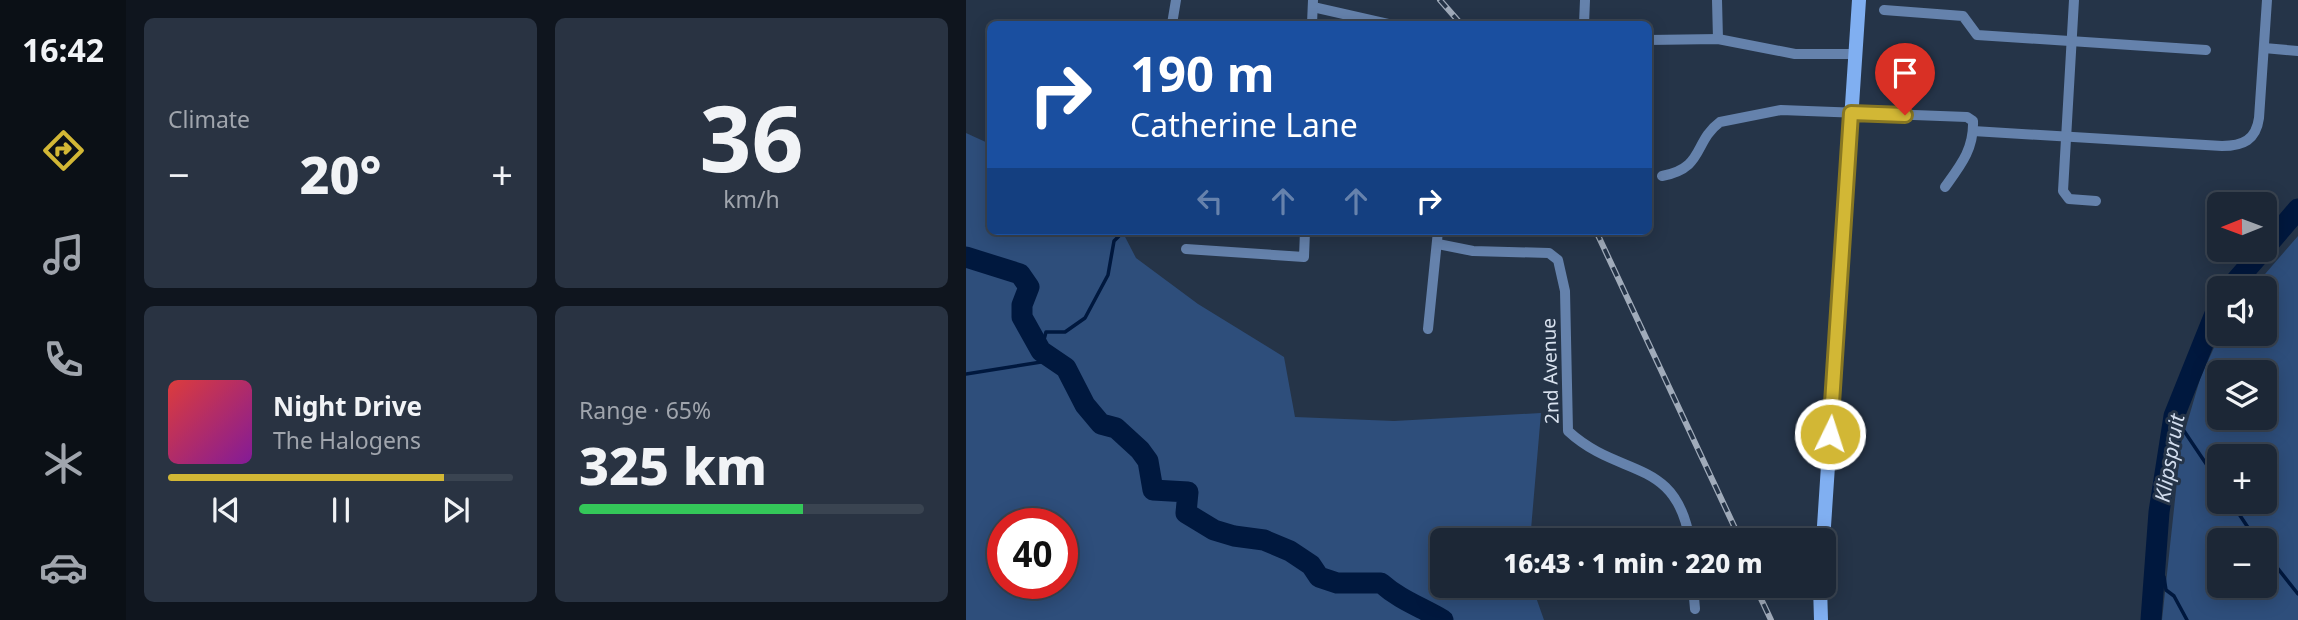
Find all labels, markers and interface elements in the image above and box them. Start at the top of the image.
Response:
text: 16:42 [22,28,104,71]
text: 190 m [1130,40,1275,106]
pin [1875,43,1935,115]
icon: right [1015,49,1106,140]
icon: arrive [1886,54,1924,92]
text: 36 [699,75,804,199]
text: Climate [168,103,250,135]
text: Catherine Lane [1130,103,1358,146]
icon: directions [39,126,88,175]
text: 20° [299,138,382,209]
text: − [168,148,190,200]
text: + [491,148,513,200]
icon: left [1191,182,1229,220]
icon: ahead [1264,182,1302,220]
icon: ahead [1337,182,1375,220]
icon: right [1410,182,1448,220]
text: km/h [723,183,780,215]
north arrow [2207,192,2277,262]
map controls [2207,192,2277,598]
icon: music [39,230,88,279]
button: sound [2207,276,2277,346]
street label: 2nd Avenue [1535,318,1565,424]
icon: phone [39,335,88,384]
button: layers [2207,360,2277,430]
text: Night Drive [273,388,422,424]
text: Range · 65% [579,394,711,426]
position arrow [1793,397,1867,471]
water label: Klipspruit [2147,411,2191,504]
text: The Halogens [273,424,421,456]
text: 325 km [579,429,767,500]
icon: climate [39,439,88,488]
button: + [2207,444,2277,514]
icon: previous [207,491,245,529]
icon: pause [322,491,360,529]
icon: next [437,491,475,529]
speed limit sign: 40 [987,508,1078,599]
button: − [2207,528,2277,598]
icon: car [39,543,88,592]
text: 16:43 · 1 min · 220 m [1503,545,1763,581]

